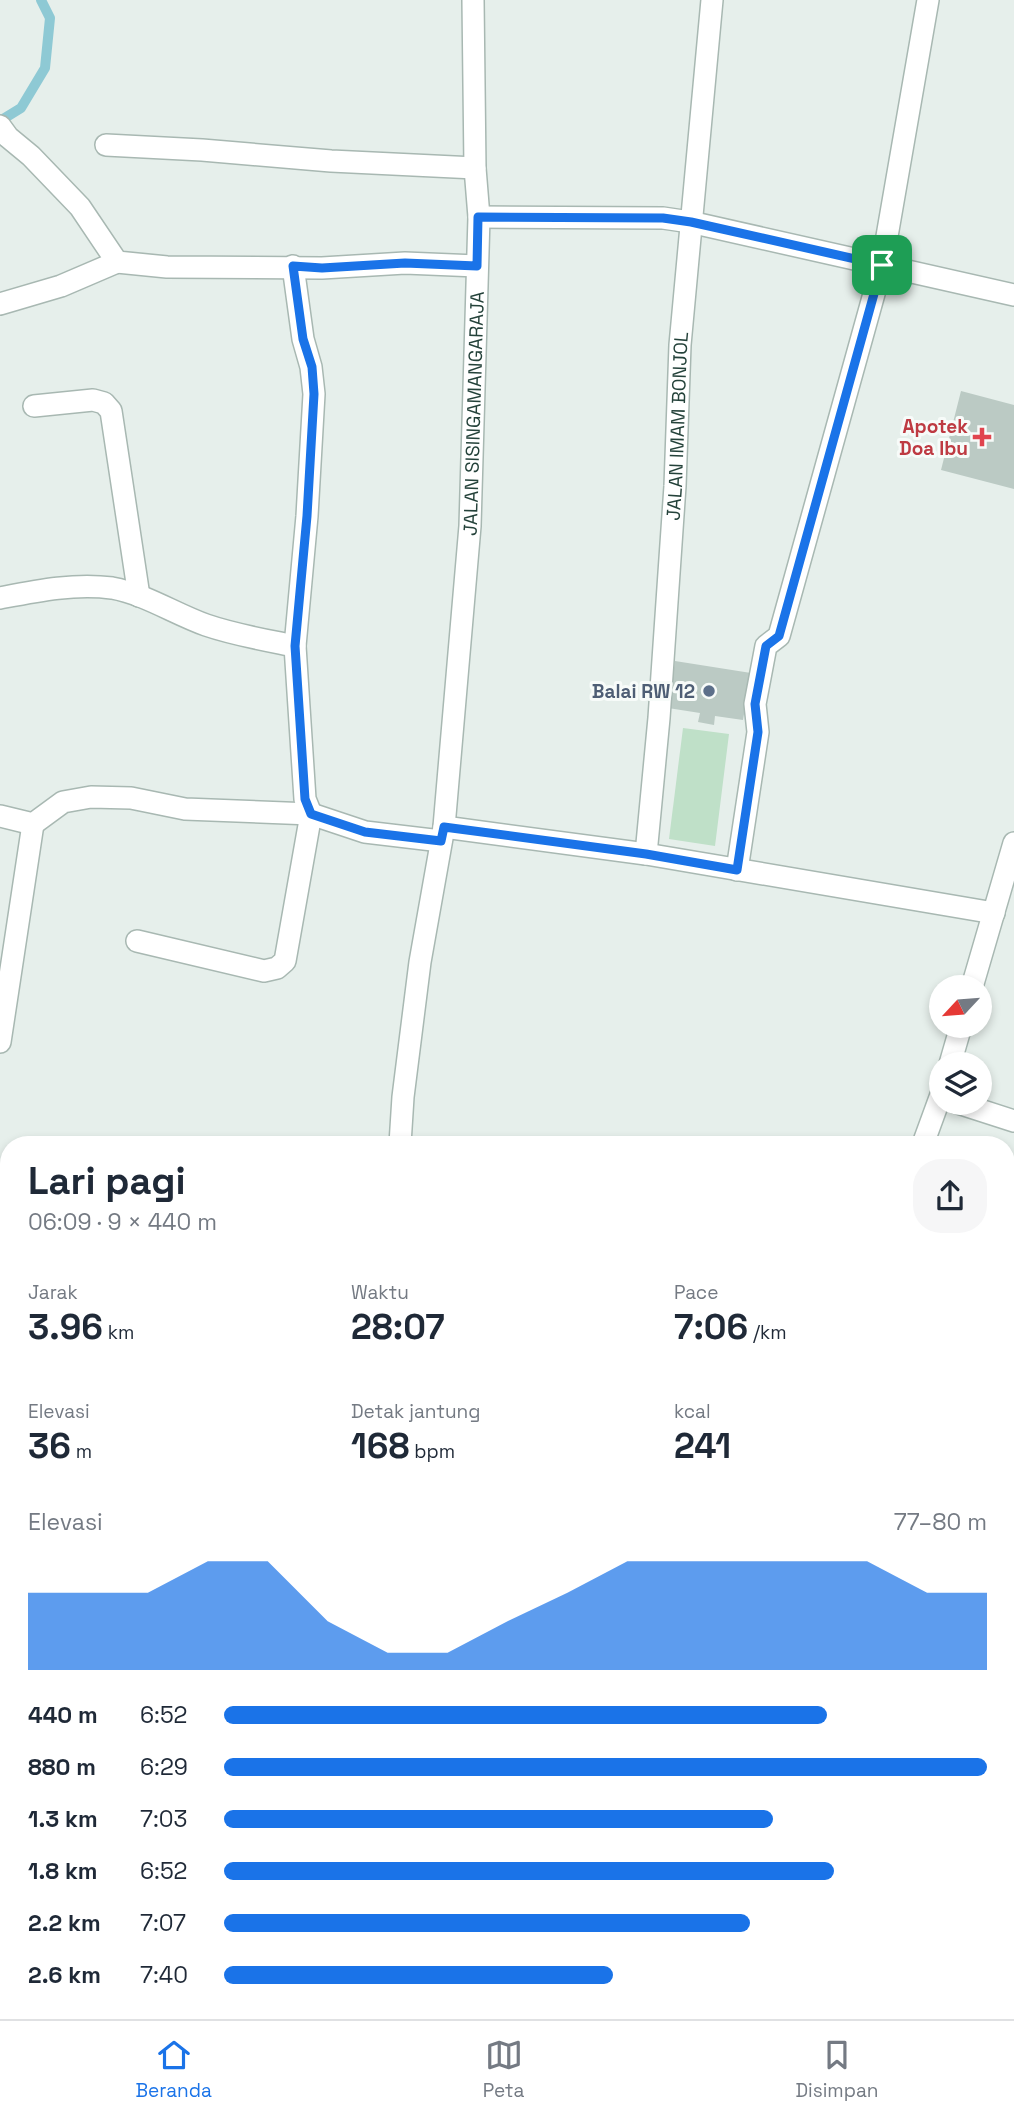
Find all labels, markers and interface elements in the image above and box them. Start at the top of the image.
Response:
pin [852,235,912,295]
icon: arrive [863,246,901,284]
street label: JALAN SISINGAMANGARAJA [457,291,489,537]
street label: JALAN IMAM BONJOL [660,331,694,521]
place label: Apotek Doa Ibu [899,414,968,461]
marker: Apotek Doa Ibu [974,429,990,445]
place label: Balai RW 12 [592,679,695,704]
marker: Balai RW 12 [701,683,717,699]
north arrow [929,975,992,1038]
map controls [929,975,992,1115]
button: layers [929,1052,992,1115]
text: Lari pagi [28,1157,186,1205]
button: share [913,1159,987,1233]
text: 06:09 · 9 × 440 m [28,1207,217,1237]
text: Jarak [28,1280,78,1305]
text: Waktu [351,1280,409,1305]
text: Pace [674,1280,718,1305]
text: 3.96 [28,1305,103,1349]
text: 28:07 [351,1305,445,1349]
text: 7:06 [674,1305,748,1349]
text: km [103,1320,134,1345]
text: /km [748,1320,787,1345]
text: Elevasi [28,1399,90,1424]
text: Detak jantung [351,1399,480,1424]
text: kcal [674,1399,711,1424]
text: 36 [28,1424,71,1468]
text: 168 [351,1424,409,1468]
text: 241 [674,1424,731,1468]
text: m [71,1439,92,1464]
text: bpm [409,1439,455,1464]
text: Elevasi [28,1507,103,1537]
text: 77–80 m [894,1507,987,1537]
text: 440 m [28,1700,98,1730]
text: 6:52 [140,1700,187,1730]
text: 880 m [28,1752,96,1782]
text: 6:29 [140,1752,188,1782]
text: 1.3 km [28,1804,98,1834]
text: 7:03 [140,1804,187,1834]
text: 1.8 km [28,1856,98,1886]
text: 6:52 [140,1856,187,1886]
text: 2.2 km [28,1908,101,1938]
text: 7:07 [140,1908,186,1938]
text: 2.6 km [28,1960,101,1990]
text: 7:40 [140,1960,188,1990]
tab: Beranda [135,2036,212,2103]
tab: Peta [483,2036,524,2103]
tab: Disimpan [795,2036,879,2103]

